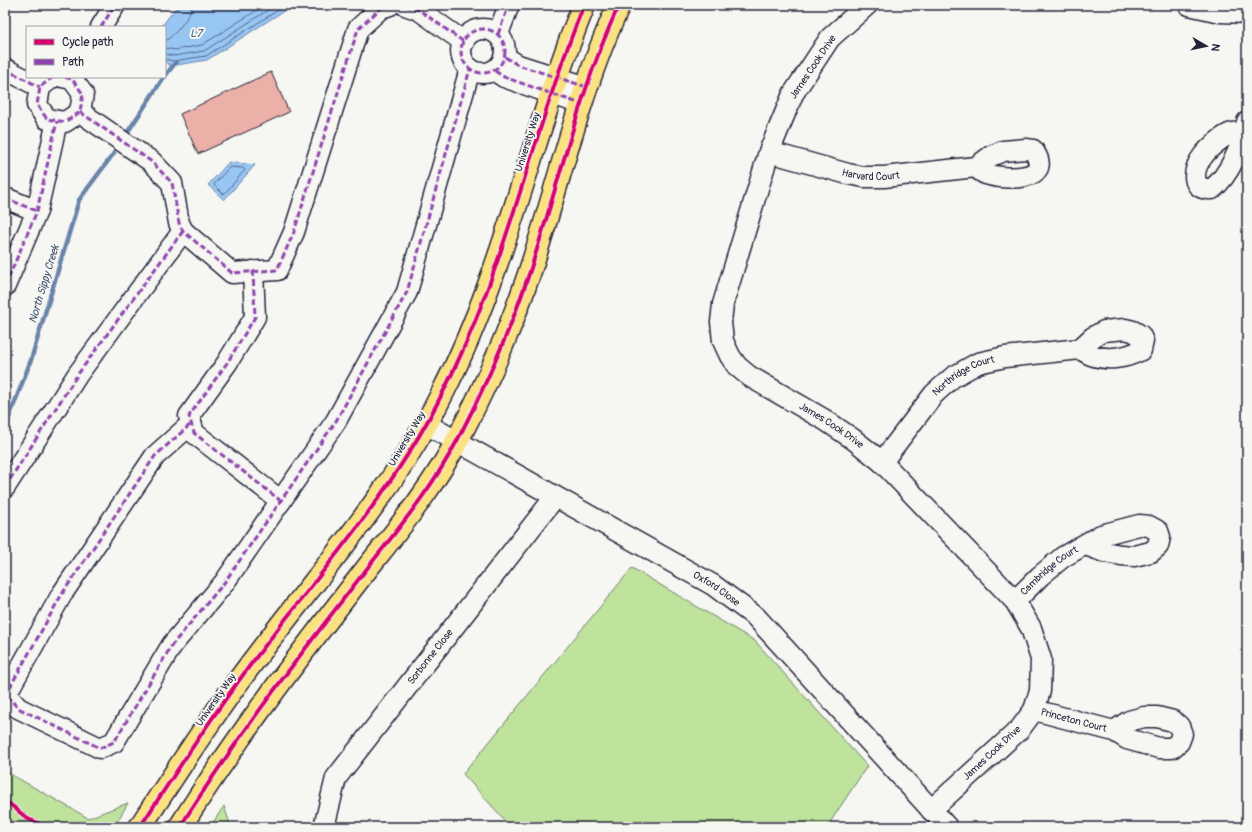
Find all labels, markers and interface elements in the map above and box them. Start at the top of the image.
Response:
legend [26,26,166,78]
north arrow [1186,26,1226,66]
water label: L7 [190,27,204,40]
street label: James Cook Drive [787,33,839,101]
text: Cycle path [62,35,114,50]
text: N [1208,43,1222,53]
text: Path [62,55,84,70]
street label: University Way [513,110,543,173]
street label: Harvard Court [840,167,901,183]
water label: North Sippy Creek [26,242,62,325]
street label: Northridge Court [930,353,997,399]
street label: James Cook Drive [797,400,866,451]
street label: University Way [386,409,428,468]
street label: Cambridge Court [1018,543,1081,598]
street label: Oxford Close [691,569,742,609]
street label: Sorbonne Close [405,627,456,687]
street label: University Way [193,671,239,729]
street label: Princeton Court [1039,706,1109,735]
street label: James Cook Drive [961,723,1023,783]

